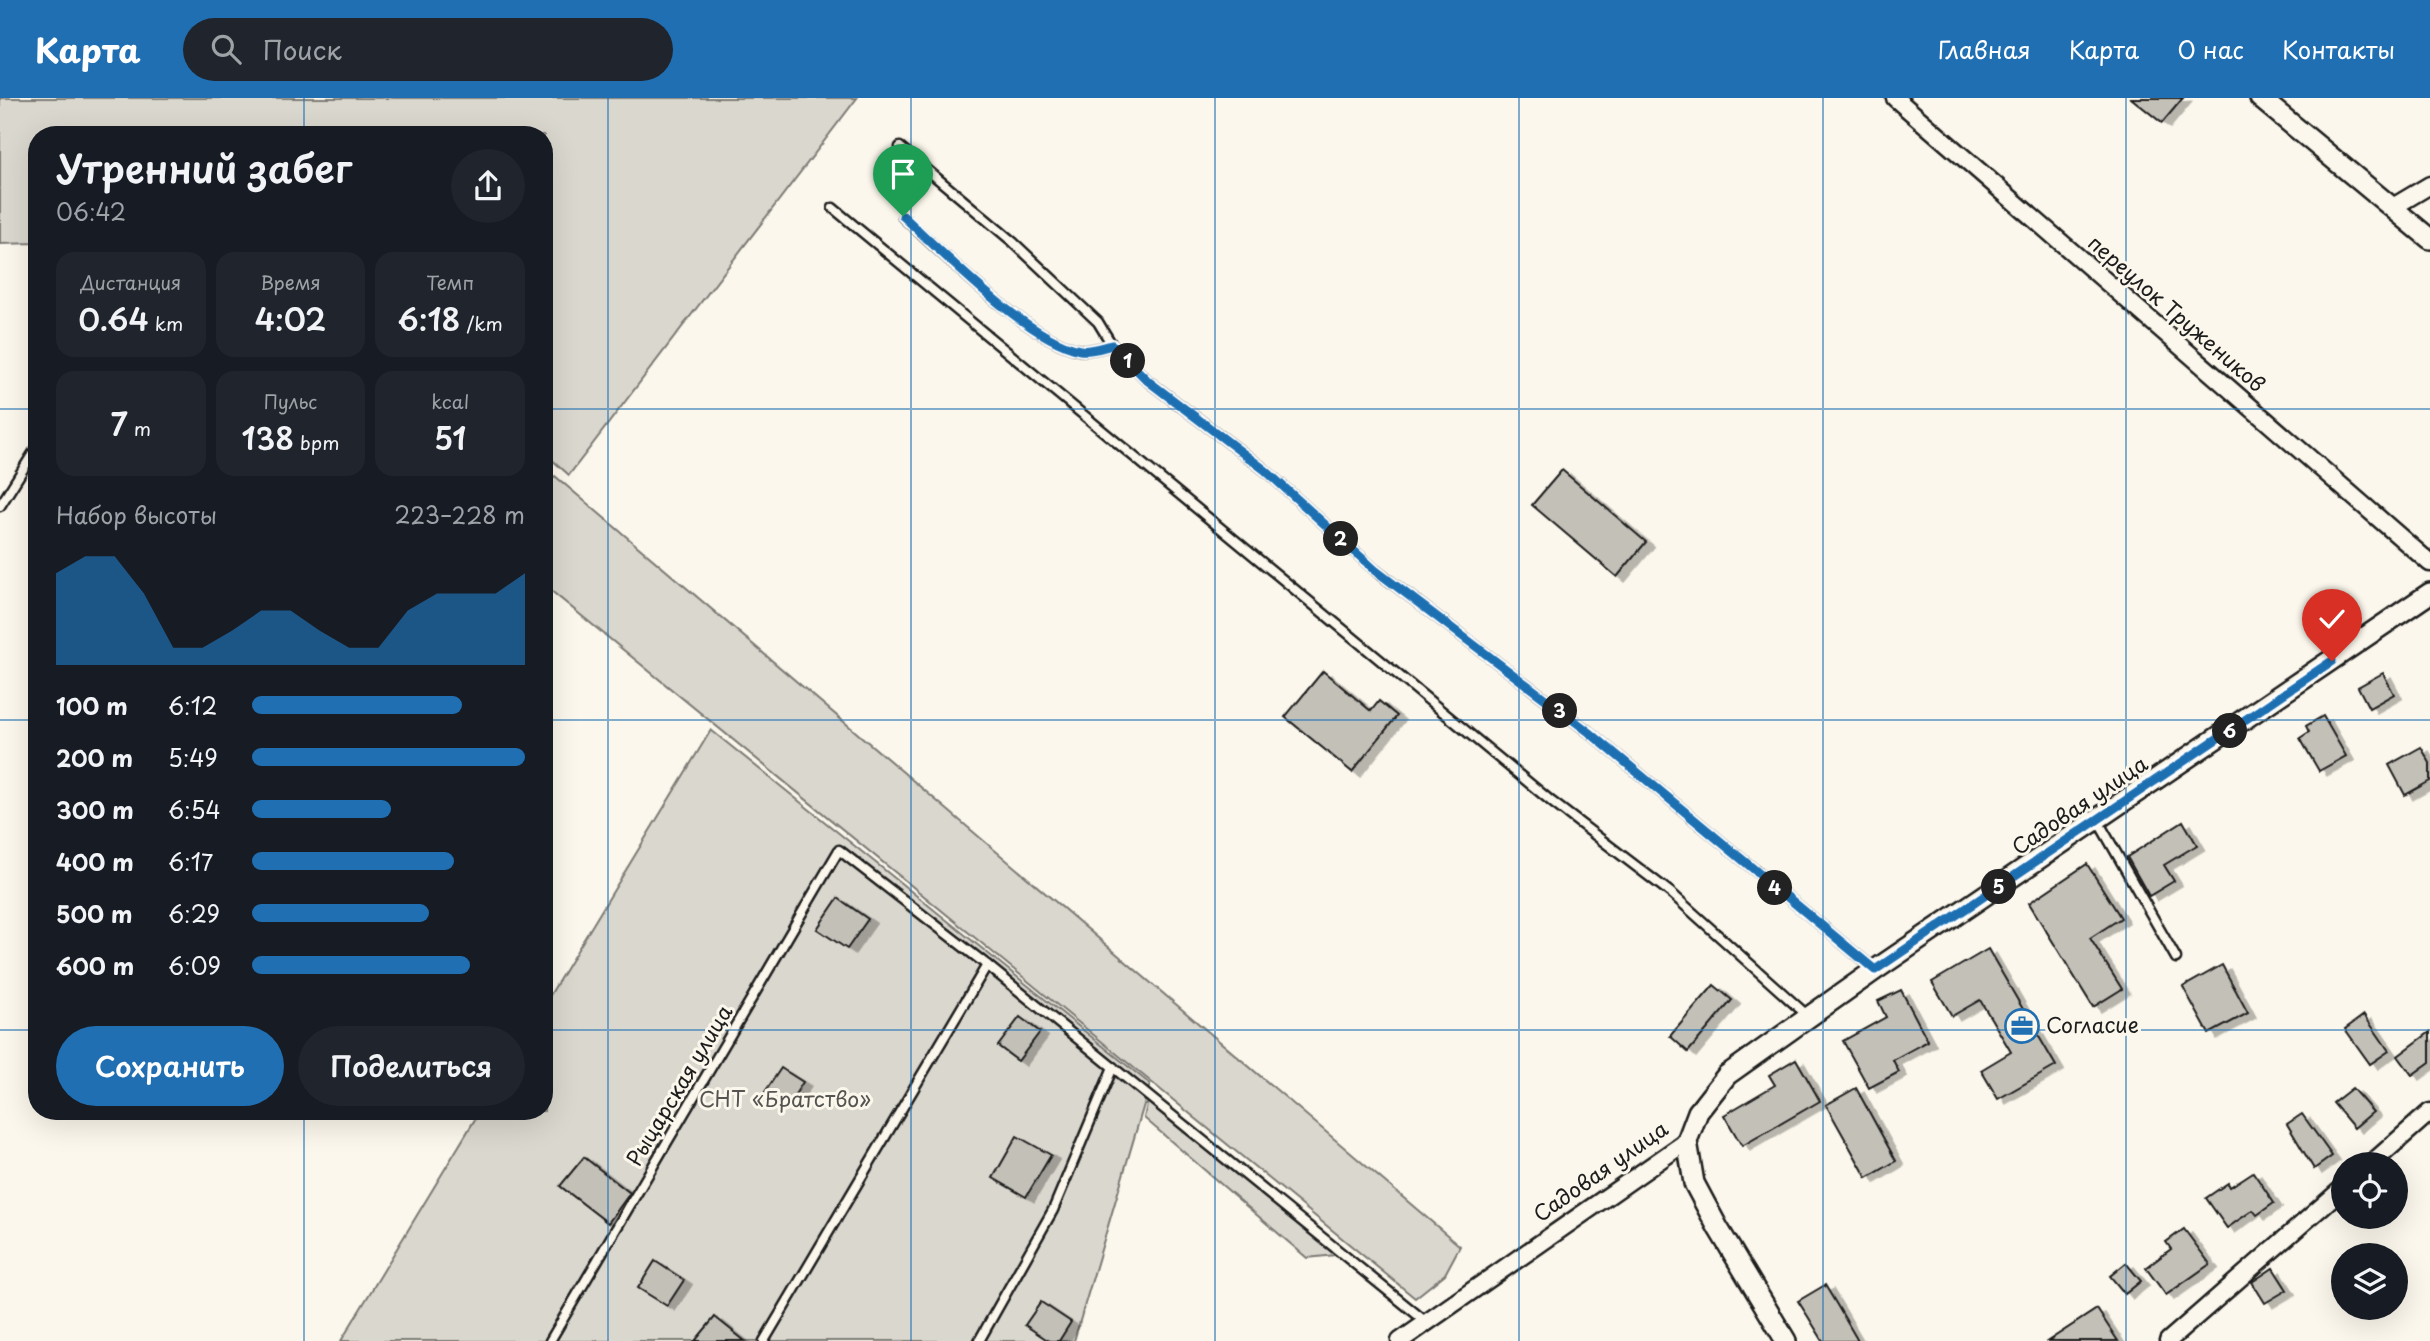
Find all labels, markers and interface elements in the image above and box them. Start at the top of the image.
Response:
search box [183,18,673,81]
text: Карта [35,24,141,74]
icon: search [207,30,245,68]
text: Поиск [263,30,342,69]
text: Главная [1938,31,2031,67]
text: Карта [2069,31,2139,67]
text: О нас [2177,31,2244,67]
text: Контакты [2282,31,2395,67]
text: Утренний забег [56,139,352,196]
pin [873,144,933,216]
button: share [451,149,525,223]
icon: arrive [884,155,922,193]
text: 06:42 [56,194,126,229]
street label: переулок Тружеников [2082,226,2273,399]
text: Дистанция [80,268,181,296]
text: Время [260,268,321,296]
text: Темп [426,268,474,296]
text: 0.64 [78,296,149,341]
text: 4:02 [255,296,326,341]
text: 6:18 [398,296,460,341]
text: km [149,309,183,337]
text: /km [460,309,503,337]
pin: 1 [1110,344,1146,378]
text: 1 [1123,346,1132,374]
text: Пульс [264,387,317,415]
text: kcal [431,387,469,415]
text: 7 [110,401,128,446]
text: m [128,414,151,442]
text: 138 [241,415,294,460]
text: 51 [434,415,466,460]
text: bpm [294,428,340,456]
text: Набор высоты [56,497,217,532]
text: 223–228 m [394,497,525,532]
pin: 2 [1324,522,1358,556]
text: 2 [1334,524,1347,552]
pin [2302,589,2362,661]
icon: check [2313,600,2351,638]
text: 100 m [56,688,128,723]
text: 6:12 [168,688,217,723]
pin: 3 [1542,694,1578,728]
text: 3 [1553,696,1566,724]
pin: 6 [2212,714,2248,748]
text: 6 [2223,716,2236,744]
text: 200 m [56,740,133,775]
text: 5:49 [168,740,218,775]
street label: Садовая улица [2004,746,2154,862]
text: 300 m [56,792,134,827]
text: 6:54 [168,792,221,827]
text: 400 m [56,844,134,879]
text: 6:17 [168,844,213,879]
pin: 4 [1758,870,1792,906]
pin: 5 [1982,870,2016,904]
text: 5 [1992,872,2005,900]
text: 4 [1768,873,1781,901]
text: 500 m [56,896,133,931]
text: 6:29 [168,896,220,931]
text: 600 m [56,948,134,983]
text: 6:09 [168,948,221,983]
street label: Рыцарская улица [617,997,740,1172]
office icon: Согласие [2003,1007,2041,1045]
place label: Согласие [2046,1008,2139,1040]
button: Сохранить [56,1026,284,1106]
button: Поделиться [298,1026,525,1106]
park label: СНТ «Братство» [699,1082,871,1114]
street label: Садовая улица [1526,1111,1674,1229]
map controls [2331,1152,2408,1320]
button: locate [2331,1152,2408,1229]
button: layers [2331,1243,2408,1320]

